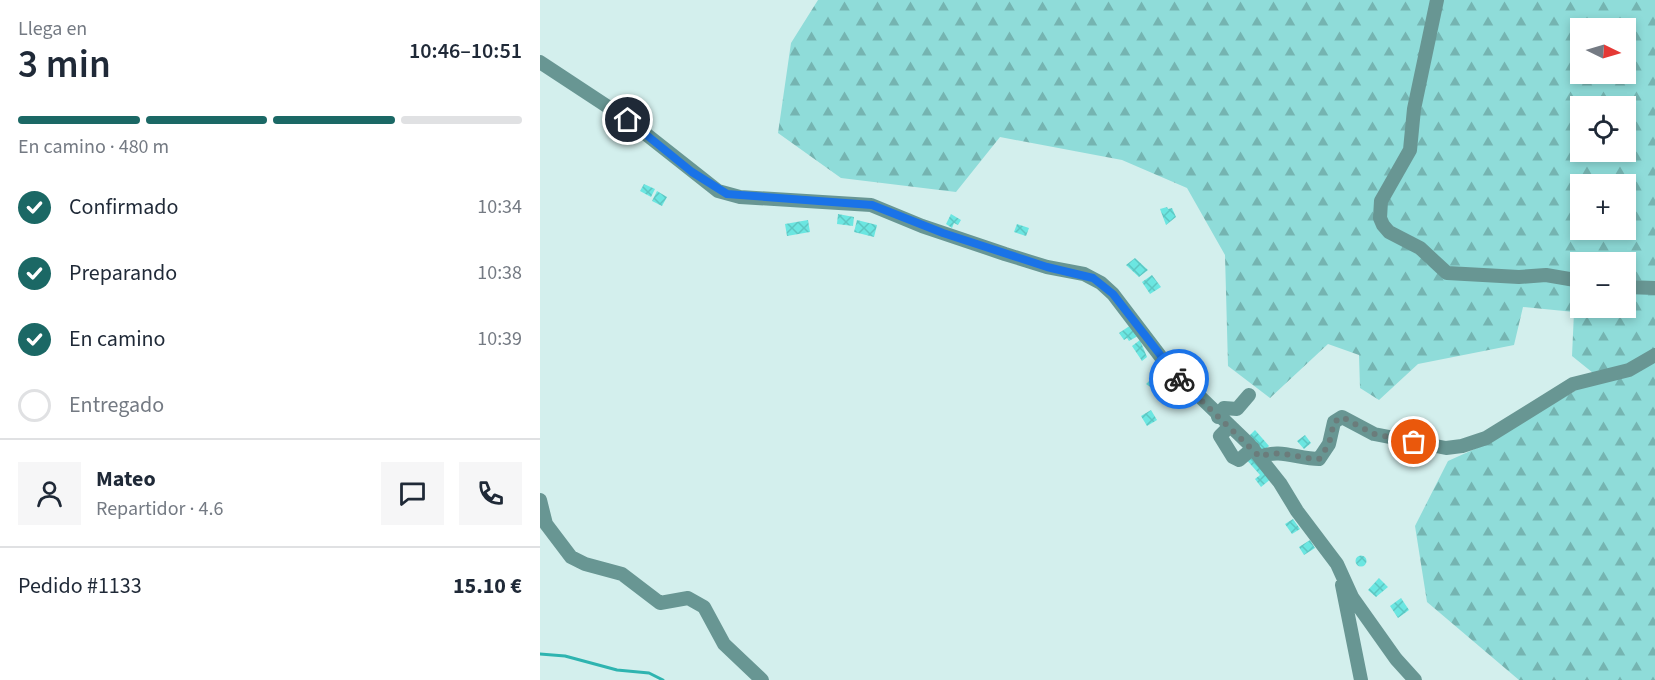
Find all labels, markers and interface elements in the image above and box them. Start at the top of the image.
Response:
text: Llega en [18,15,87,43]
north arrow [1570,18,1636,84]
map controls [1570,18,1636,318]
text: 10:46–10:51 [409,35,522,67]
text: 3 min [18,37,111,93]
pin [602,94,653,145]
button: locate [1570,96,1636,162]
icon: home [611,103,644,136]
text: En camino · 480 m [18,133,169,161]
button: + [1570,174,1636,240]
icon: check [18,191,51,224]
text: Confirmado [69,191,178,223]
text: 10:34 [477,193,522,221]
button: − [1570,252,1636,318]
icon: check [18,257,51,290]
text: Preparando [69,257,177,289]
text: 10:38 [477,259,522,287]
icon: check [18,323,51,356]
text: En camino [69,323,166,355]
text: 10:39 [477,325,522,353]
courier [1149,349,1209,409]
icon: bike [1163,363,1196,396]
text: Entregado [69,389,164,421]
pin [1388,416,1439,467]
icon: bag [1397,425,1430,458]
button: person [18,462,81,525]
button: chat [381,462,444,525]
button: phone [459,462,522,525]
text: Mateo [96,463,156,495]
text: Repartidor · 4.6 [96,495,223,523]
text: Pedido #1133 [18,570,142,602]
text: 15.10 € [453,570,522,602]

